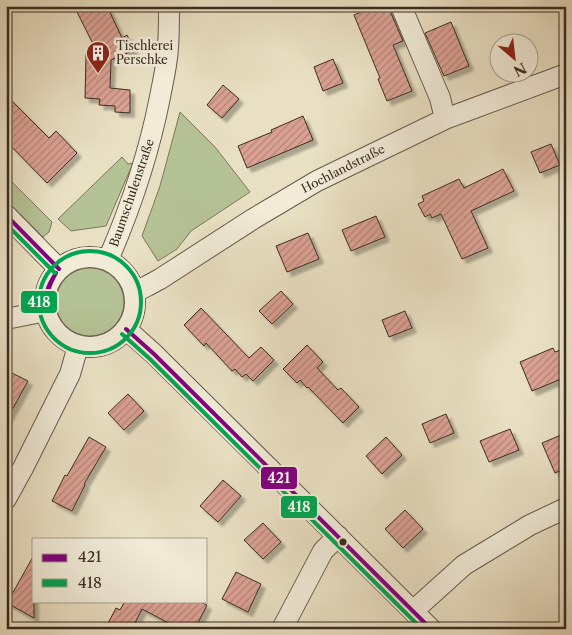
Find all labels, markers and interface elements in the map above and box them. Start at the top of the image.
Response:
north arrow [490,32,540,82]
place label: Tischlerei Perschke [116,38,173,67]
building icon: Tischlerei Perschke [85,40,111,74]
text: N [511,59,530,80]
street label: Baumschulenstraße [106,137,157,249]
street label: Hochlandstraße [299,141,387,196]
line badge: 418 [20,290,58,314]
text: 418 [27,293,51,311]
line badge: 421 [260,466,298,490]
text: 421 [268,469,291,487]
line badge: 418 [280,495,318,519]
text: 418 [287,498,311,516]
unlabelled marker [338,537,348,547]
legend [32,538,208,602]
text: 421 [78,547,102,566]
text: 418 [78,573,102,592]

